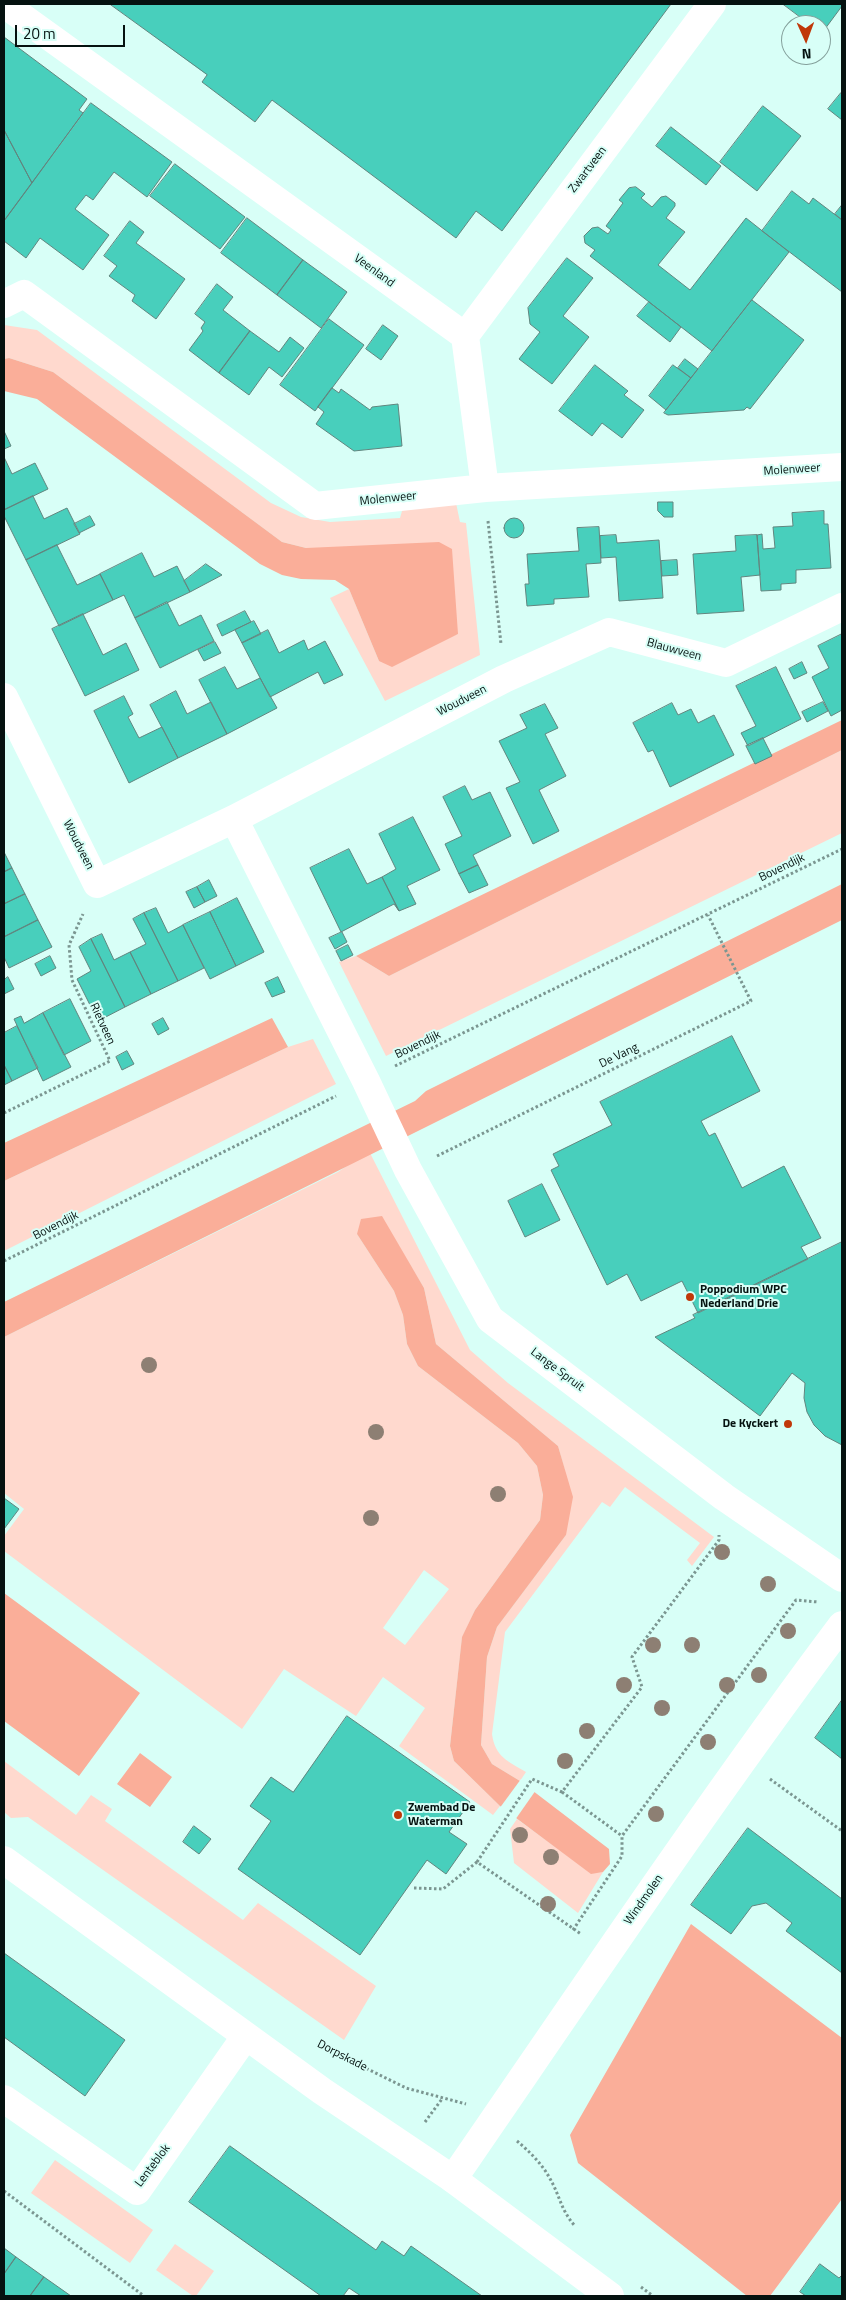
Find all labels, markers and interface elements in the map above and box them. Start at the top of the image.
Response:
scale bar [18,15,128,47]
north arrow [781,15,831,65]
text: 20 m [23,22,56,45]
text: N [801,44,812,65]
street label: Zwartveen [566,144,610,196]
street label: Veenland [351,251,397,291]
street label: Molenweer [763,461,821,479]
street label: Molenweer [359,489,417,509]
street label: Blauwveen [645,636,703,664]
street label: Woudveen [435,682,489,720]
street label: Woudveen [59,818,97,872]
street label: Bovendijk [757,851,807,885]
street label: Rietveen [86,1001,118,1047]
street label: Bovendijk [393,1028,443,1062]
street label: De Vang [597,1040,641,1072]
street label: Bovendijk [31,1208,81,1244]
place label: Poppodium WPC Nederland Drie [700,1283,787,1311]
marker: Poppodium WPC Nederland Drie [684,1291,696,1303]
street label: Lange Spruit [527,1345,587,1395]
place label: De Kyckert [722,1417,778,1431]
marker: De Kyckert [782,1418,794,1430]
place label: Zwembad De Waterman [408,1801,475,1829]
marker: Zwembad De Waterman [392,1809,404,1821]
street label: Windmolen [622,1872,666,1928]
street label: Dorpskade [315,2037,369,2075]
street label: Lenteblok [132,2142,174,2190]

